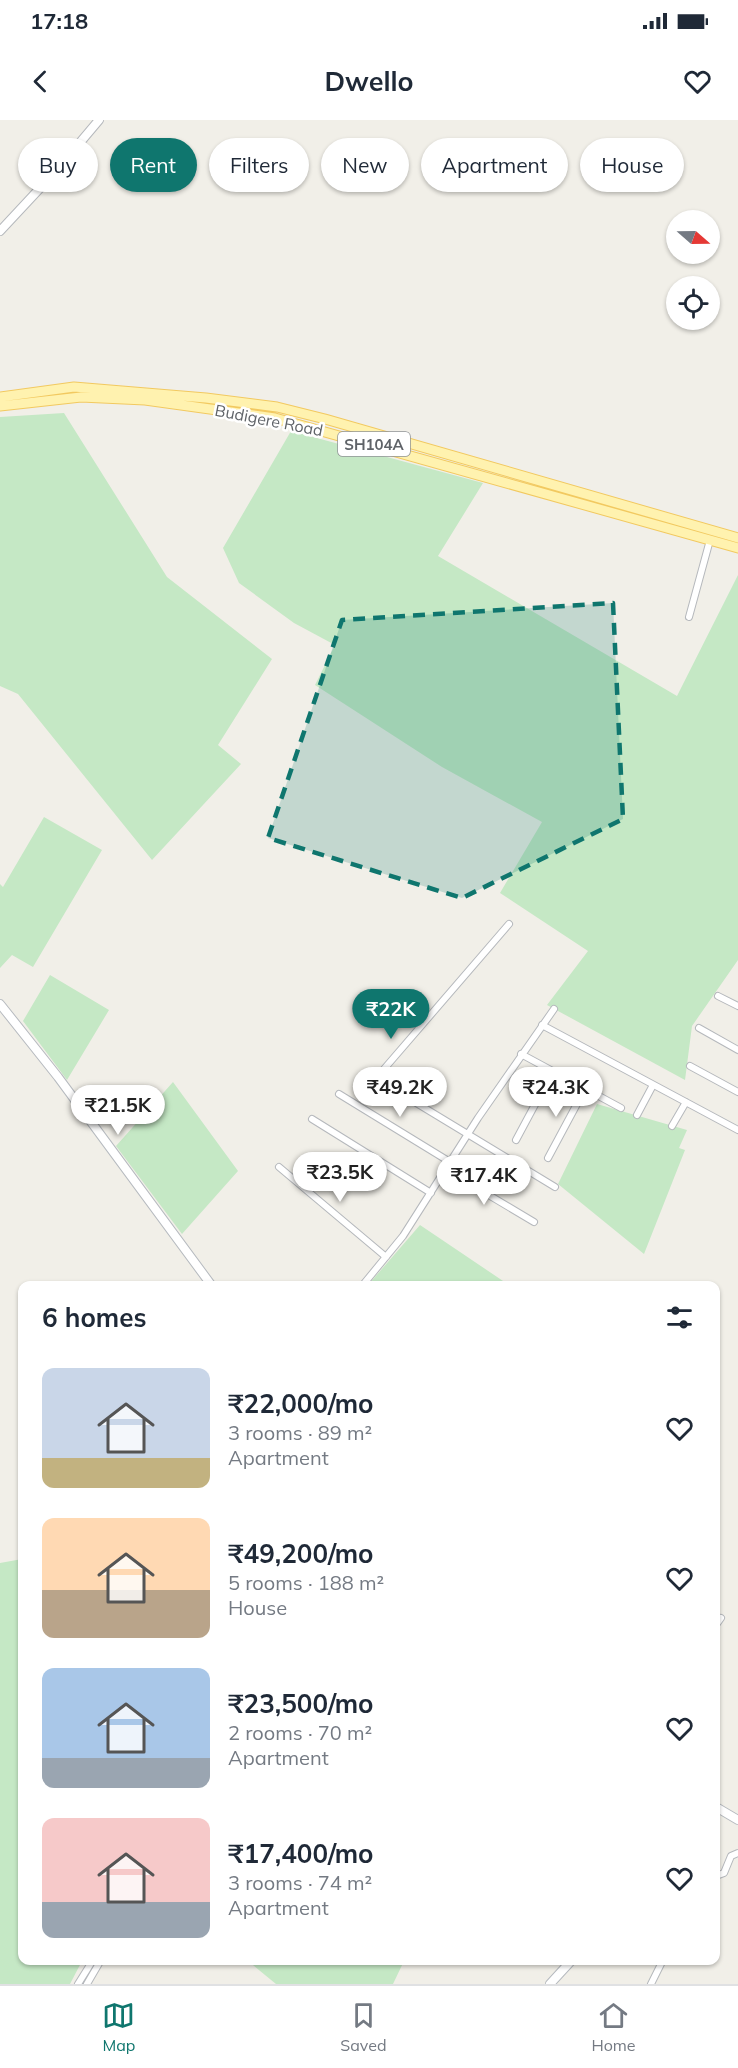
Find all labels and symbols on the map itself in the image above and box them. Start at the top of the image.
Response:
north arrow [666,210,720,264]
street label: Budigere Road [213,400,325,440]
road number: SH104A [338,432,410,456]
pin: ₹22K [355,989,427,1040]
pin: ₹49.2K [351,1067,449,1118]
pin: ₹24.3K [507,1067,605,1118]
pin: ₹21.5K [69,1085,167,1136]
pin: ₹23.5K [291,1152,389,1203]
pin: ₹17.4K [435,1155,533,1206]

